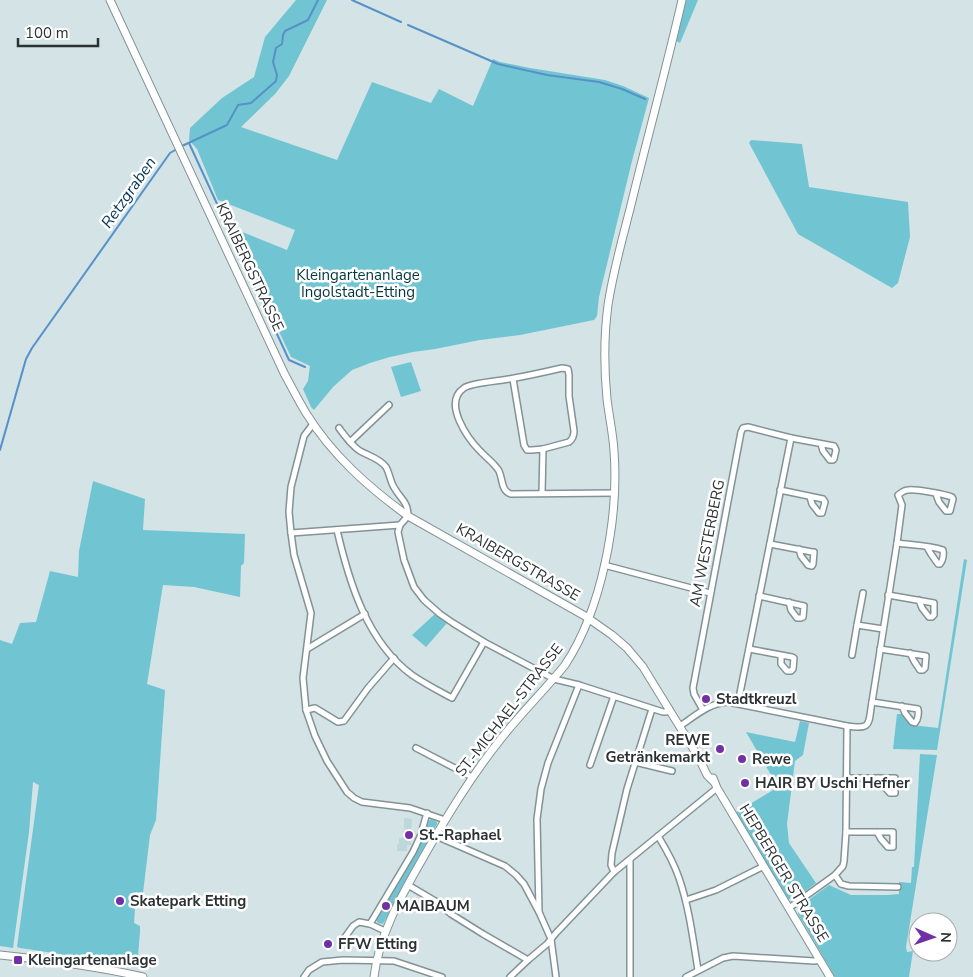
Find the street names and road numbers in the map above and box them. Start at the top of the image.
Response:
street label: KRAIBERGSTRASSE [211,199,289,335]
street label: AM WESTERBERG [685,478,729,608]
street label: KRAIBERGSTRASSE [453,518,583,606]
street label: ST.-MICHAEL-STRASSE [451,639,567,781]
street label: HEPBERGER STRASSE [735,800,833,946]

